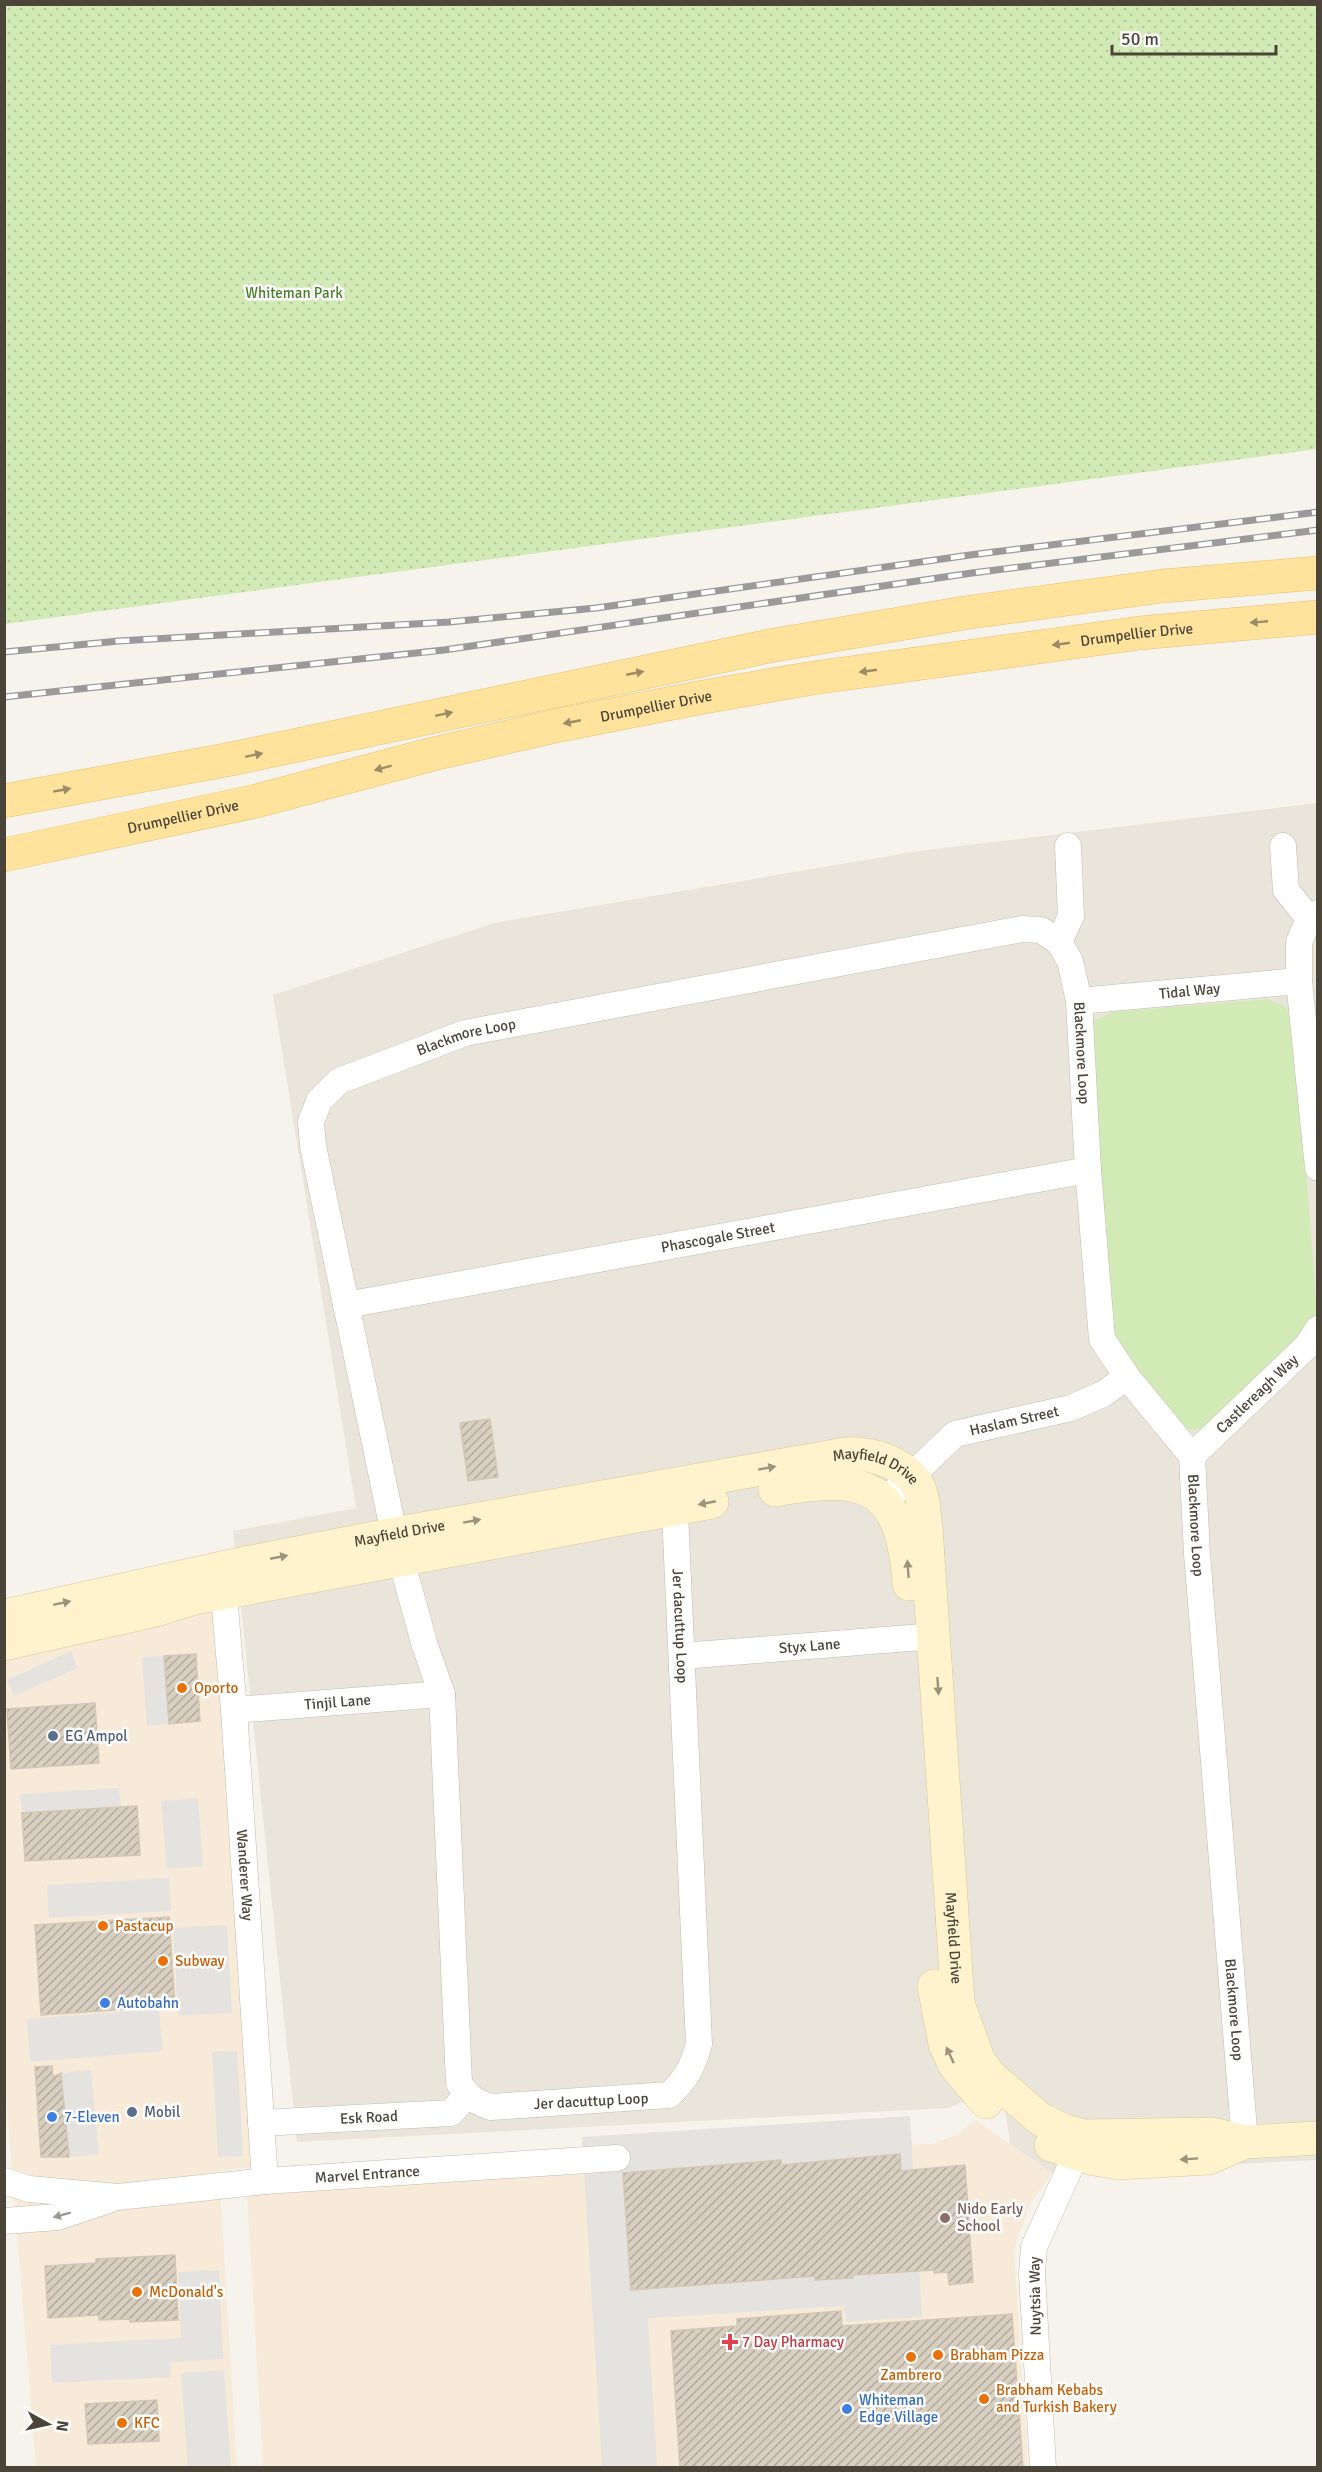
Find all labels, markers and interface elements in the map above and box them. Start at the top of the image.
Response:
scale bar [1112,18,1276,56]
text: 50 m [1121,28,1159,50]
park label: Whiteman Park [245,284,343,302]
one-way arrow [1250,617,1269,627]
street label: Drumpellier Drive [1079,619,1194,650]
one-way arrow [1051,639,1070,648]
one-way arrow [858,666,877,675]
one-way arrow [626,668,645,677]
street label: Drumpellier Drive [599,687,713,726]
one-way arrow [435,709,454,718]
one-way arrow [563,718,582,727]
one-way arrow [245,750,264,759]
one-way arrow [374,764,392,774]
one-way arrow [53,785,72,794]
street label: Drumpellier Drive [126,796,240,837]
street label: Tidal Way [1158,979,1221,1003]
street label: Blackmore Loop [1070,1001,1093,1105]
street label: Blackmore Loop [414,1015,517,1060]
street label: Phascogale Street [660,1218,776,1257]
street label: Castlereagh Way [1212,1350,1302,1437]
street label: Haslam Street [968,1402,1060,1439]
street label: Mayfield Drive [831,1445,923,1488]
one-way arrow [758,1463,777,1472]
street label: Blackmore Loop [1184,1474,1208,1577]
one-way arrow [697,1499,716,1508]
street label: Mayfield Drive [352,1516,446,1551]
one-way arrow [463,1516,482,1525]
one-way arrow [269,1552,288,1561]
one-way arrow [903,1560,913,1579]
street label: Jer dacuttup Loop [669,1568,692,1684]
one-way arrow [52,1598,71,1608]
street label: Styx Lane [778,1635,841,1657]
one-way arrow [934,1676,943,1695]
place label: Oporto [194,1679,239,1697]
marker: Oporto [175,1681,189,1695]
street label: Tinjil Lane [304,1690,372,1714]
place label: EG Ampol [65,1727,128,1745]
marker: EG Ampol [46,1729,60,1743]
street label: Wanderer Way [233,1829,257,1921]
street label: Mayfield Drive [942,1891,966,1985]
place label: Pastacup [115,1917,173,1935]
marker: Pastacup [96,1919,110,1933]
place label: Subway [175,1952,225,1970]
marker: Subway [156,1954,170,1968]
street label: Blackmore Loop [1221,1958,1247,2062]
place label: Autobahn [117,1994,179,2012]
marker: Autobahn [98,1996,112,2010]
one-way arrow [945,2046,955,2064]
street label: Jer dacuttup Loop [533,2089,649,2113]
place label: Mobil [144,2103,180,2121]
marker: Mobil [125,2105,139,2119]
street label: Esk Road [339,2107,398,2128]
place label: 7-Eleven [64,2108,120,2126]
marker: 7-Eleven [45,2110,59,2124]
one-way arrow [1180,2155,1199,2164]
street label: Marvel Entrance [314,2162,420,2187]
place label: Nido Early School [957,2200,1023,2235]
one-way arrow [53,2210,71,2220]
marker: Nido Early School [938,2211,952,2225]
street label: Nuytsia Way [1025,2256,1045,2336]
place label: McDonald's [149,2283,224,2301]
marker: McDonald's [130,2285,144,2299]
place label: 7 Day Pharmacy [742,2333,844,2351]
marker: 7 Day Pharmacy [723,2335,737,2349]
place label: Brabham Pizza [950,2346,1044,2364]
marker: Brabham Pizza [931,2348,945,2362]
marker: Zambrero [904,2350,918,2364]
place label: Zambrero [880,2366,942,2384]
place label: Brabham Kebabs and Turkish Bakery [996,2381,1117,2416]
place label: Whiteman Edge Village [859,2391,938,2426]
marker: Brabham Kebabs and Turkish Bakery [977,2392,991,2406]
north arrow [18,2394,78,2454]
marker: Whiteman Edge Village [840,2402,854,2416]
place label: KFC [134,2414,160,2432]
marker: KFC [115,2416,129,2430]
text: N [51,2419,73,2433]

